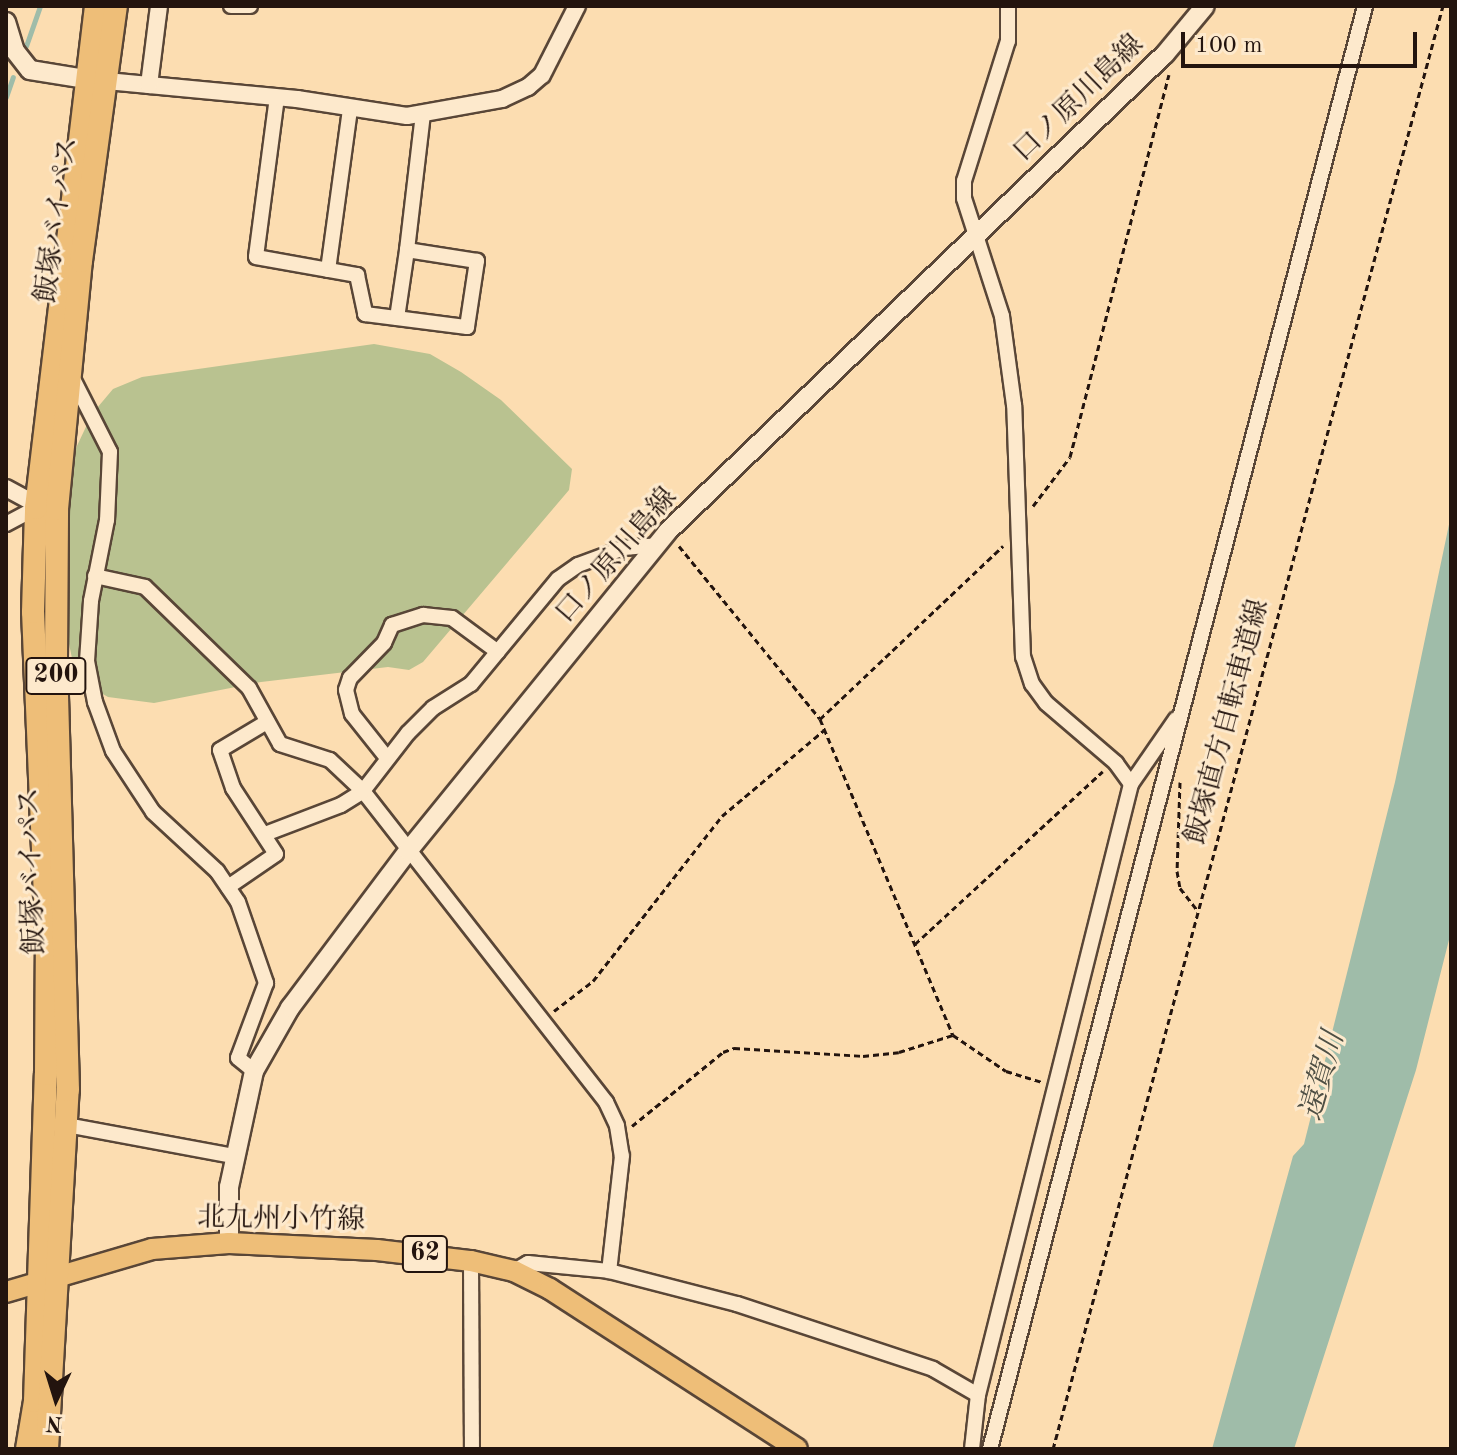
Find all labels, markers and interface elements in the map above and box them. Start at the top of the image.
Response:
scale bar [1185,16,1421,66]
street label: 口ノ原川島線 [1007,29,1151,169]
text: 100 m [1195,34,1263,58]
street label: 飯塚バイパス [30,134,86,306]
street label: 口ノ原川島線 [549,482,685,630]
street label: 飯塚直方自転車道線 [1179,596,1277,848]
road number: 200 [24,654,88,698]
street label: 飯塚バイパス [13,786,53,956]
water label: 遠賀川 [1293,1028,1353,1124]
street label: 北九州小竹線 [197,1202,365,1238]
road number: 62 [401,1232,449,1276]
north arrow [16,1359,96,1439]
text: N [45,1411,63,1435]

